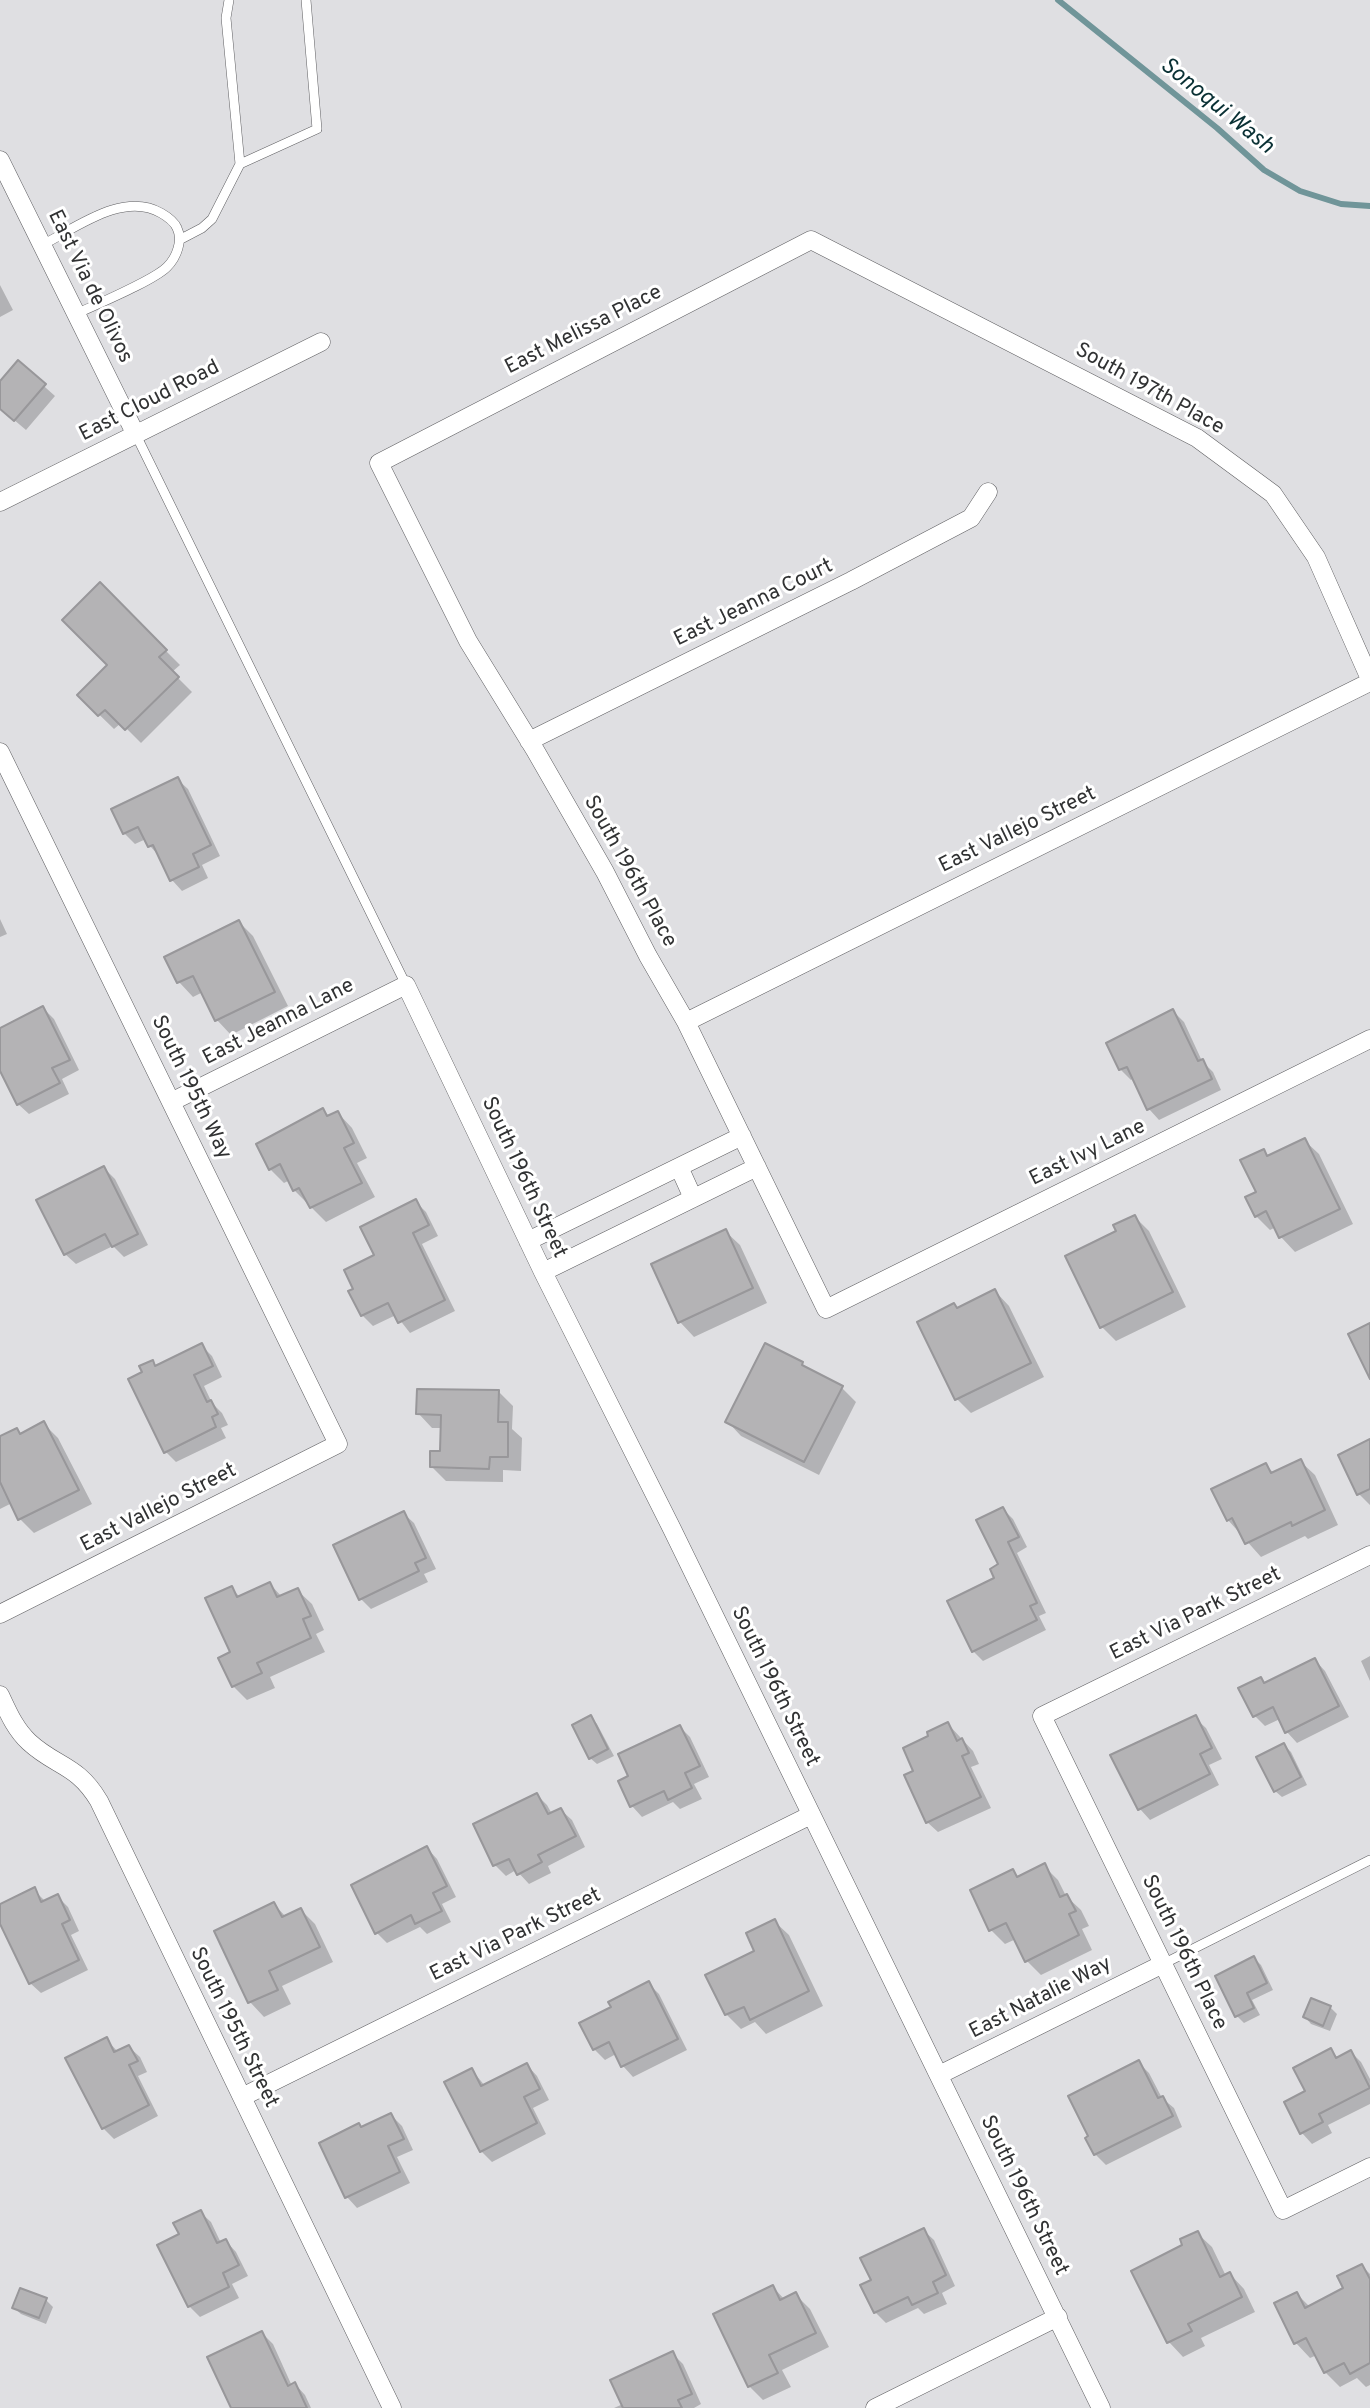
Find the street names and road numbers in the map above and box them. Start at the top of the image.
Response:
street label: East Via de Olivos [41,206,137,368]
street label: East Melissa Place [501,281,667,381]
street label: South 197th Place [1070,339,1228,441]
street label: East Cloud Road [76,356,224,448]
street label: East Jeanna Court [670,555,838,653]
street label: East Vallejo Street [935,782,1101,880]
street label: South 196th Place [577,792,681,952]
street label: East Jeanna Lane [199,974,359,1072]
street label: South 195th Way [144,1012,236,1164]
street label: South 196th Street [475,1093,571,1263]
street label: East Ivy Lane [1026,1115,1150,1193]
street label: East Vallejo Street [77,1459,241,1559]
street label: East Via Park Street [1106,1563,1286,1667]
street label: South 196th Street [724,1603,824,1771]
street label: South 196th Place [1135,1871,1231,2035]
street label: East Via Park Street [426,1884,606,1988]
street label: South 195th Street [183,1944,283,2112]
street label: East Natalie Way [966,1952,1116,2046]
street label: South 196th Street [973,2112,1073,2280]

